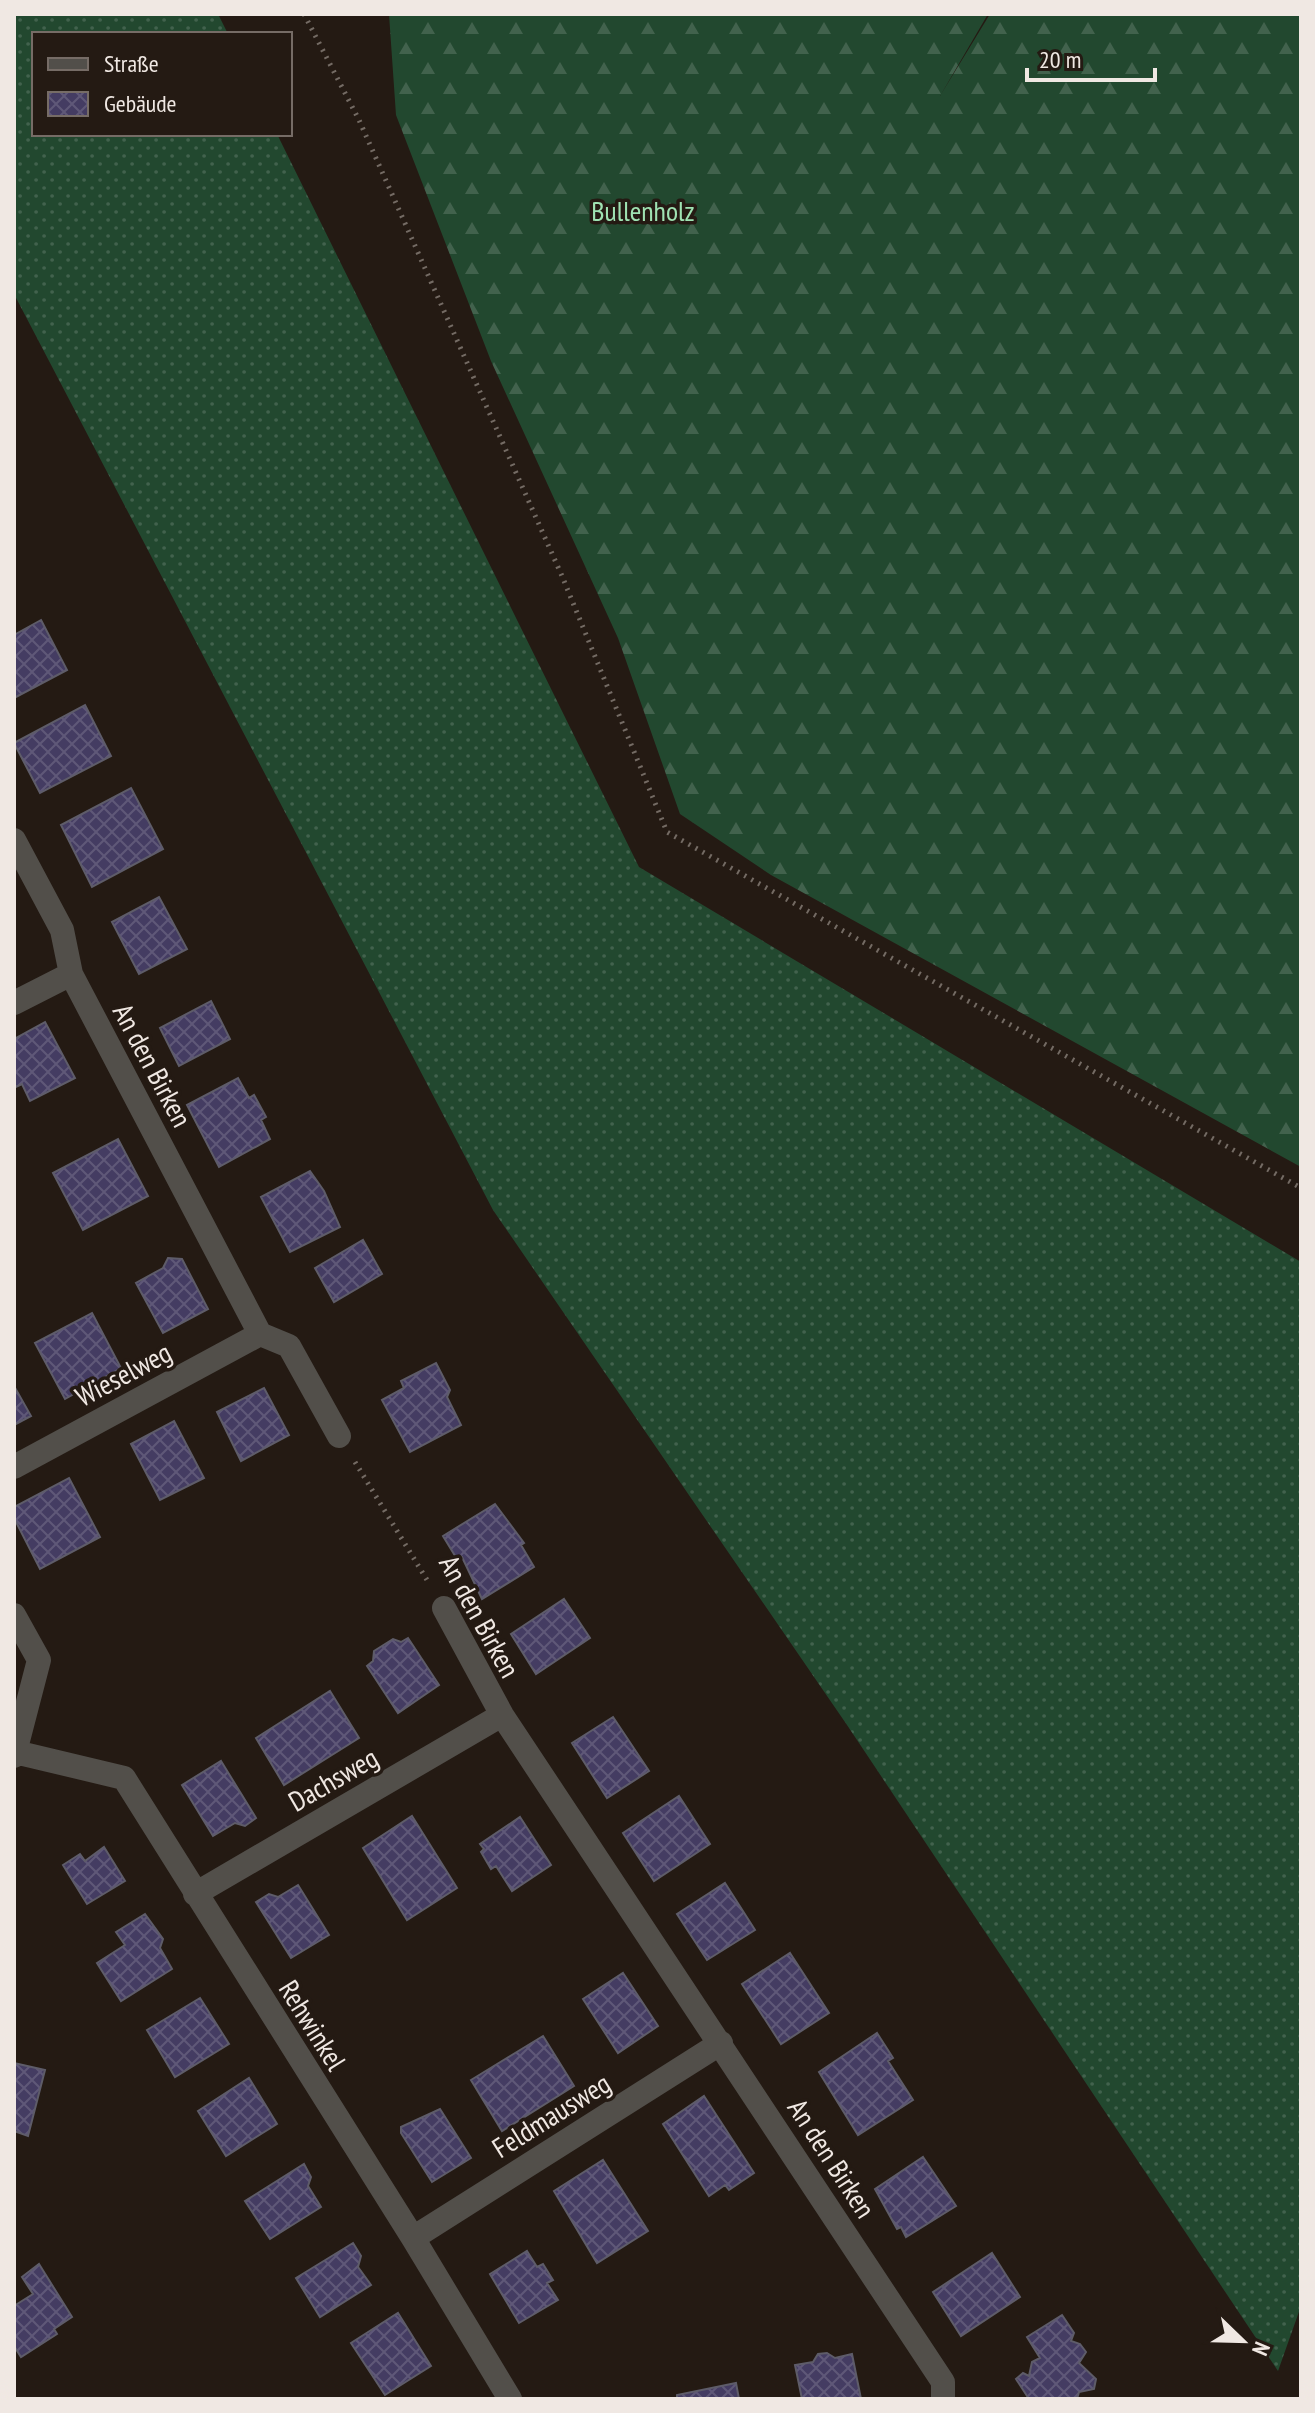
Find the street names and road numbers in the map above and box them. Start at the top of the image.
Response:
street label: An den Birken [105,997,201,1133]
street label: Wieselweg [69,1333,177,1415]
street label: An den Birken [431,1548,529,1684]
street label: Dachsweg [282,1739,384,1819]
street label: Rehwinkel [271,1973,355,2078]
street label: Feldmausweg [485,2064,617,2166]
street label: An den Birken [780,2091,884,2225]

